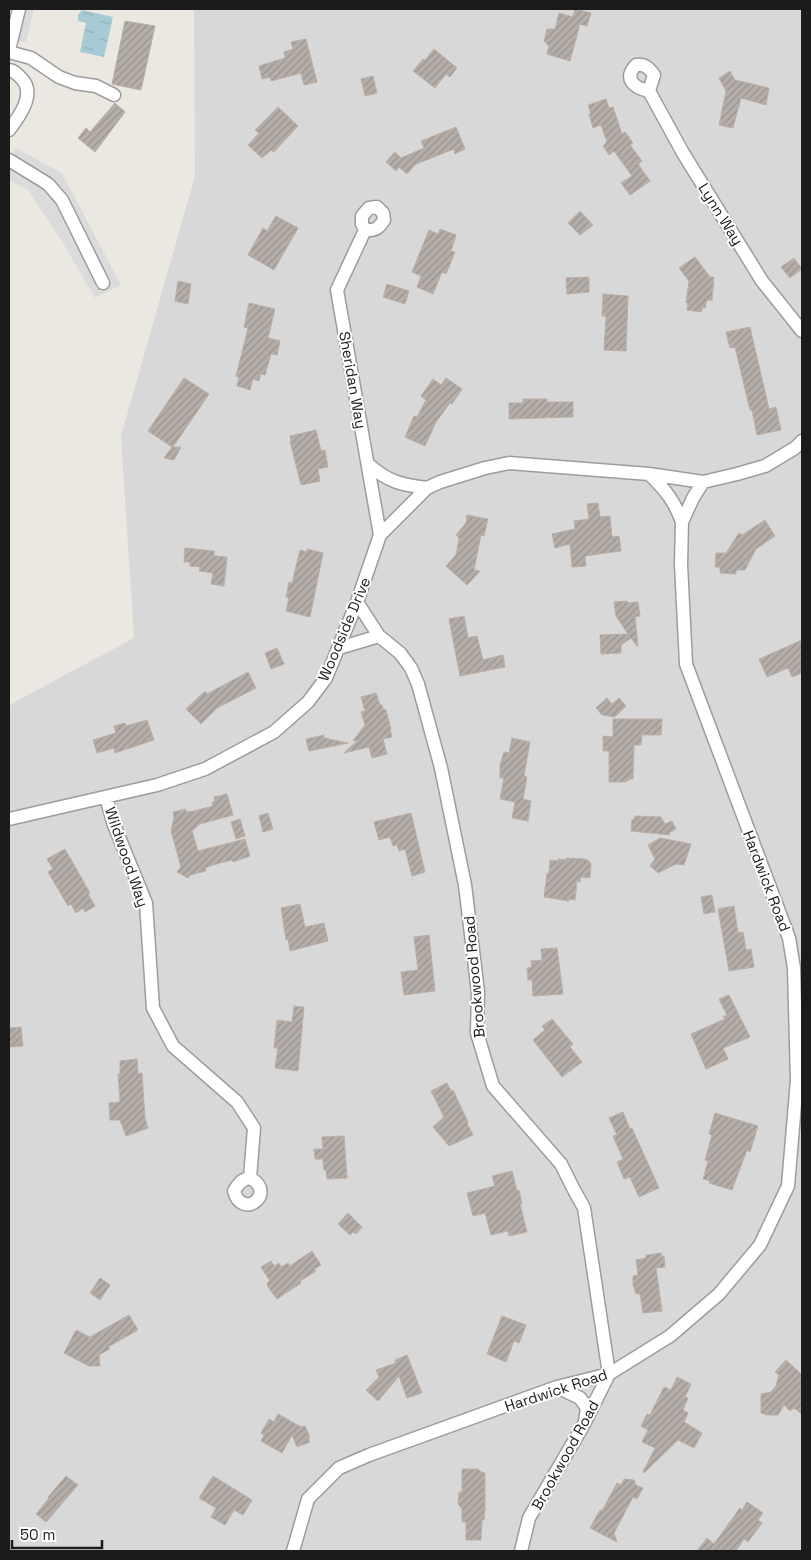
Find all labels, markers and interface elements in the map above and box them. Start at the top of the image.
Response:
street label: Lynn Way [694,179,748,249]
street label: Sheridan Way [335,330,371,430]
street label: Woodside Drive [314,574,374,684]
street label: Wildwood Way [101,804,153,910]
street label: Hardwick Road [739,828,795,934]
street label: Brookwood Road [459,915,489,1039]
street label: Hardwick Road [502,1364,610,1416]
street label: Brookwood Road [527,1397,603,1513]
scale bar [12,1518,102,1550]
text: 50 m [20,1525,55,1544]

